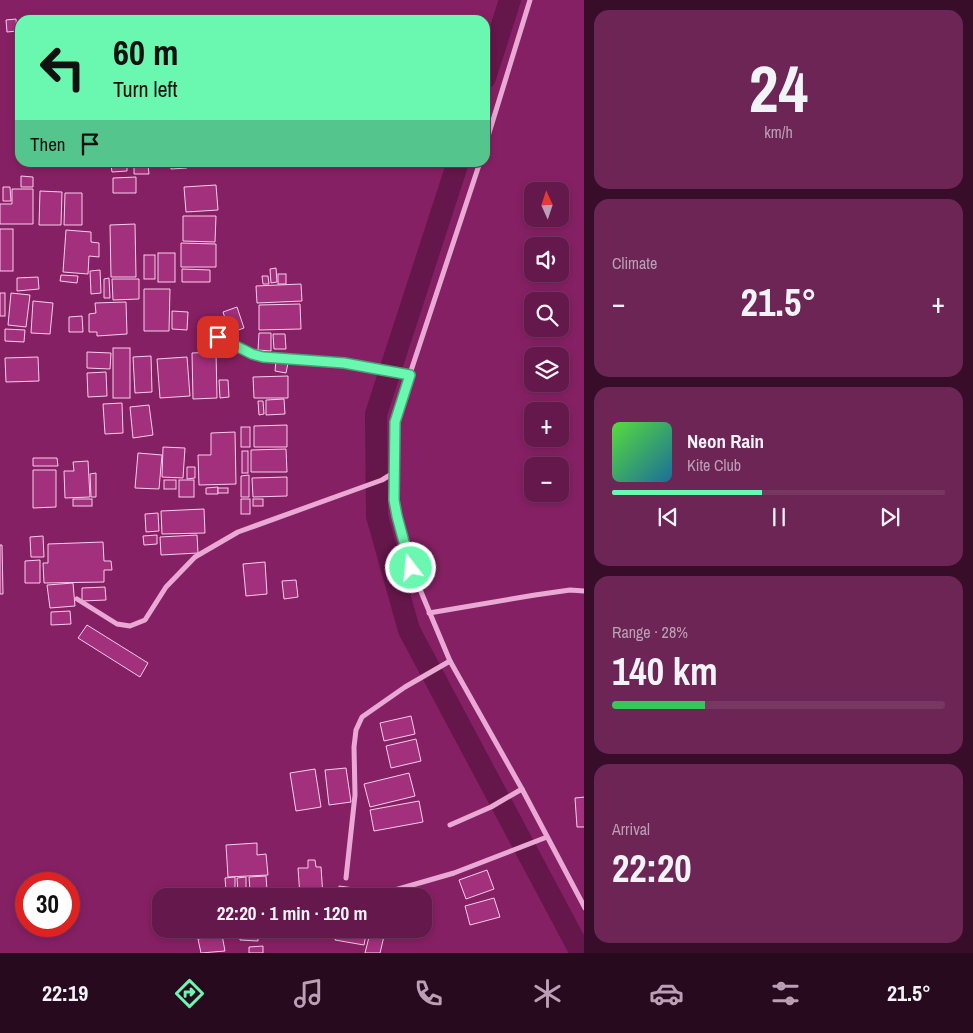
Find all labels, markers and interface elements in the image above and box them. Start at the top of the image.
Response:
text: 60 m [113,29,178,76]
icon: left [30,35,95,100]
text: 24 [749,45,808,132]
text: Turn left [113,74,178,104]
text: km/h [764,121,793,143]
icon: arrive [76,130,104,158]
text: Then [30,131,66,157]
north arrow [524,182,569,228]
map controls [524,182,569,502]
button: sound [524,237,569,282]
text: Climate [612,252,657,274]
text: 21.5° [741,277,816,328]
text: − [612,284,625,322]
text: + [932,284,945,322]
button: search [524,292,569,337]
pin [197,316,239,358]
icon: arrive [204,323,232,351]
button: layers [524,347,569,392]
button: + [524,402,569,447]
text: Neon Rain [687,428,764,454]
text: Kite Club [687,454,741,476]
button: − [524,457,569,502]
icon: previous [654,503,682,531]
icon: pause [765,503,793,531]
icon: next [876,503,904,531]
position arrow [384,541,436,593]
text: Range · 28% [612,621,688,643]
text: 140 km [612,646,718,697]
text: Arrival [612,818,650,840]
text: 22:20 [612,843,692,894]
speed limit sign: 30 [15,872,80,937]
text: 22:20 · 1 min · 120 m [217,900,367,926]
icon: directions [172,976,207,1011]
icon: music [291,976,326,1011]
icon: phone [411,976,446,1011]
icon: climate [530,976,565,1011]
icon: car [649,976,684,1011]
icon: filters [768,976,803,1011]
text: 22:19 [42,978,88,1008]
text: 21.5° [887,978,931,1008]

